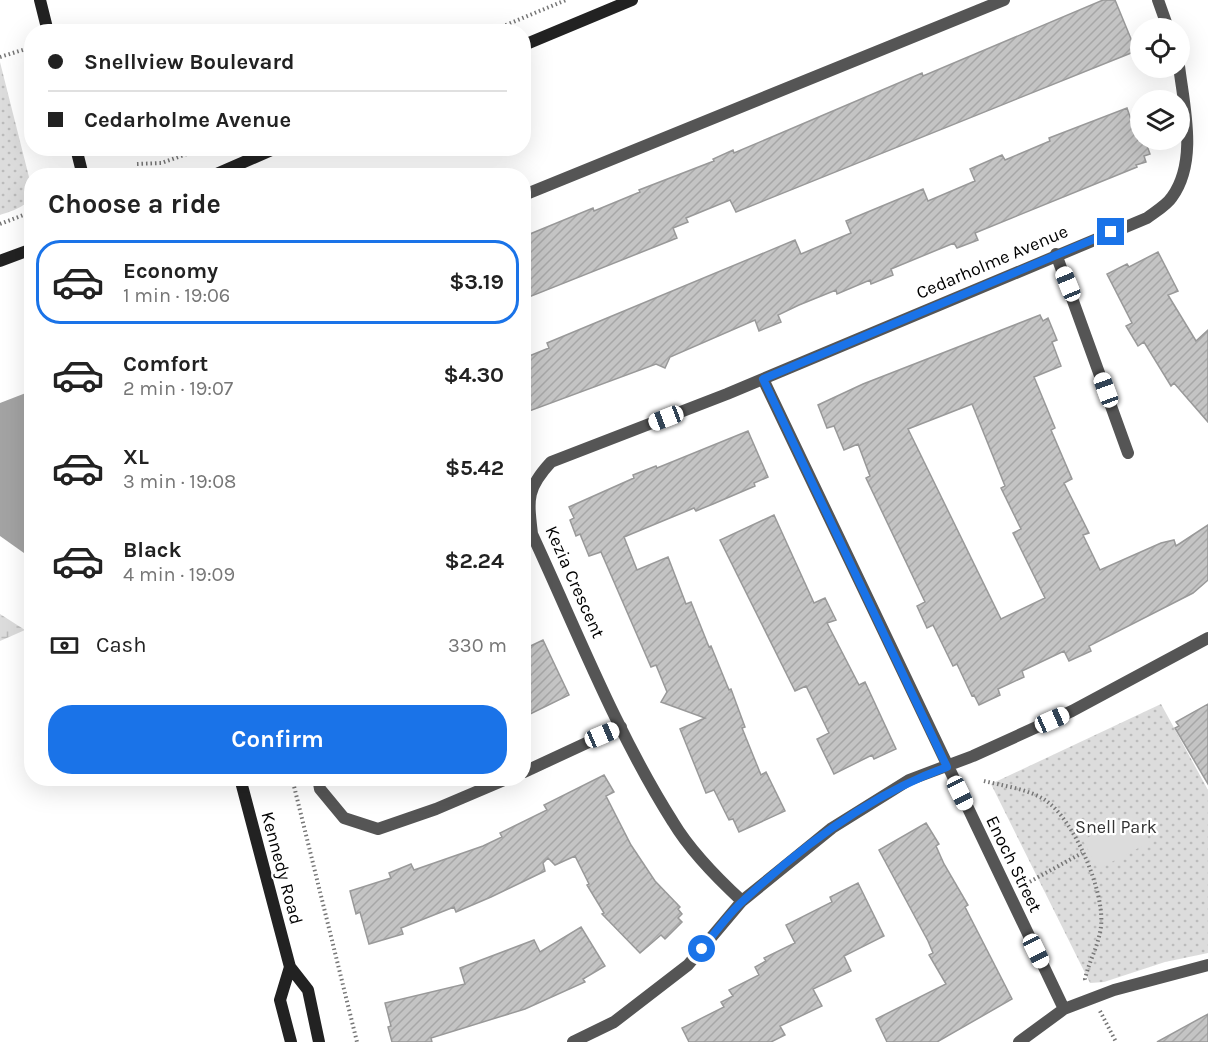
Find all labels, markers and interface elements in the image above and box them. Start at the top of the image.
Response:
map controls [1130,18,1190,150]
button: locate [1130,18,1190,78]
text: Snellview Boulevard [84,49,295,75]
button: layers [1130,90,1190,150]
text: Cedarholme Avenue [84,107,291,133]
text: Choose a ride [48,188,221,220]
route end [1097,218,1124,245]
street label: Cedarholme Avenue [913,220,1071,304]
icon: car [51,255,105,309]
text: Economy [123,258,218,284]
car [1053,264,1083,304]
text: $3.19 [449,269,504,295]
text: 1 min · 19:06 [123,284,230,307]
icon: car [51,348,105,402]
text: Comfort [123,351,208,377]
text: $4.30 [443,362,504,388]
car [1091,370,1121,410]
text: 2 min · 19:07 [123,377,233,400]
car [646,403,686,433]
icon: car [51,441,105,495]
text: XL [123,444,149,470]
text: $5.42 [445,455,504,481]
text: 3 min · 19:08 [123,470,236,493]
street label: Kezia Crescent [540,522,610,642]
icon: car [51,534,105,588]
text: Black [123,537,182,563]
text: $2.24 [444,548,504,574]
text: 4 min · 19:09 [123,563,235,586]
icon: cash [48,629,81,662]
text: Cash [96,632,146,658]
text: 330 m [448,634,507,657]
car [1032,704,1072,736]
button: Confirm [48,705,507,774]
car [582,720,622,750]
car [944,773,976,813]
street label: Kennedy Road [256,809,308,927]
street label: Enoch Street [981,812,1047,916]
park label: Snell Park [1075,816,1157,838]
car [1020,931,1052,971]
route start [688,935,715,962]

